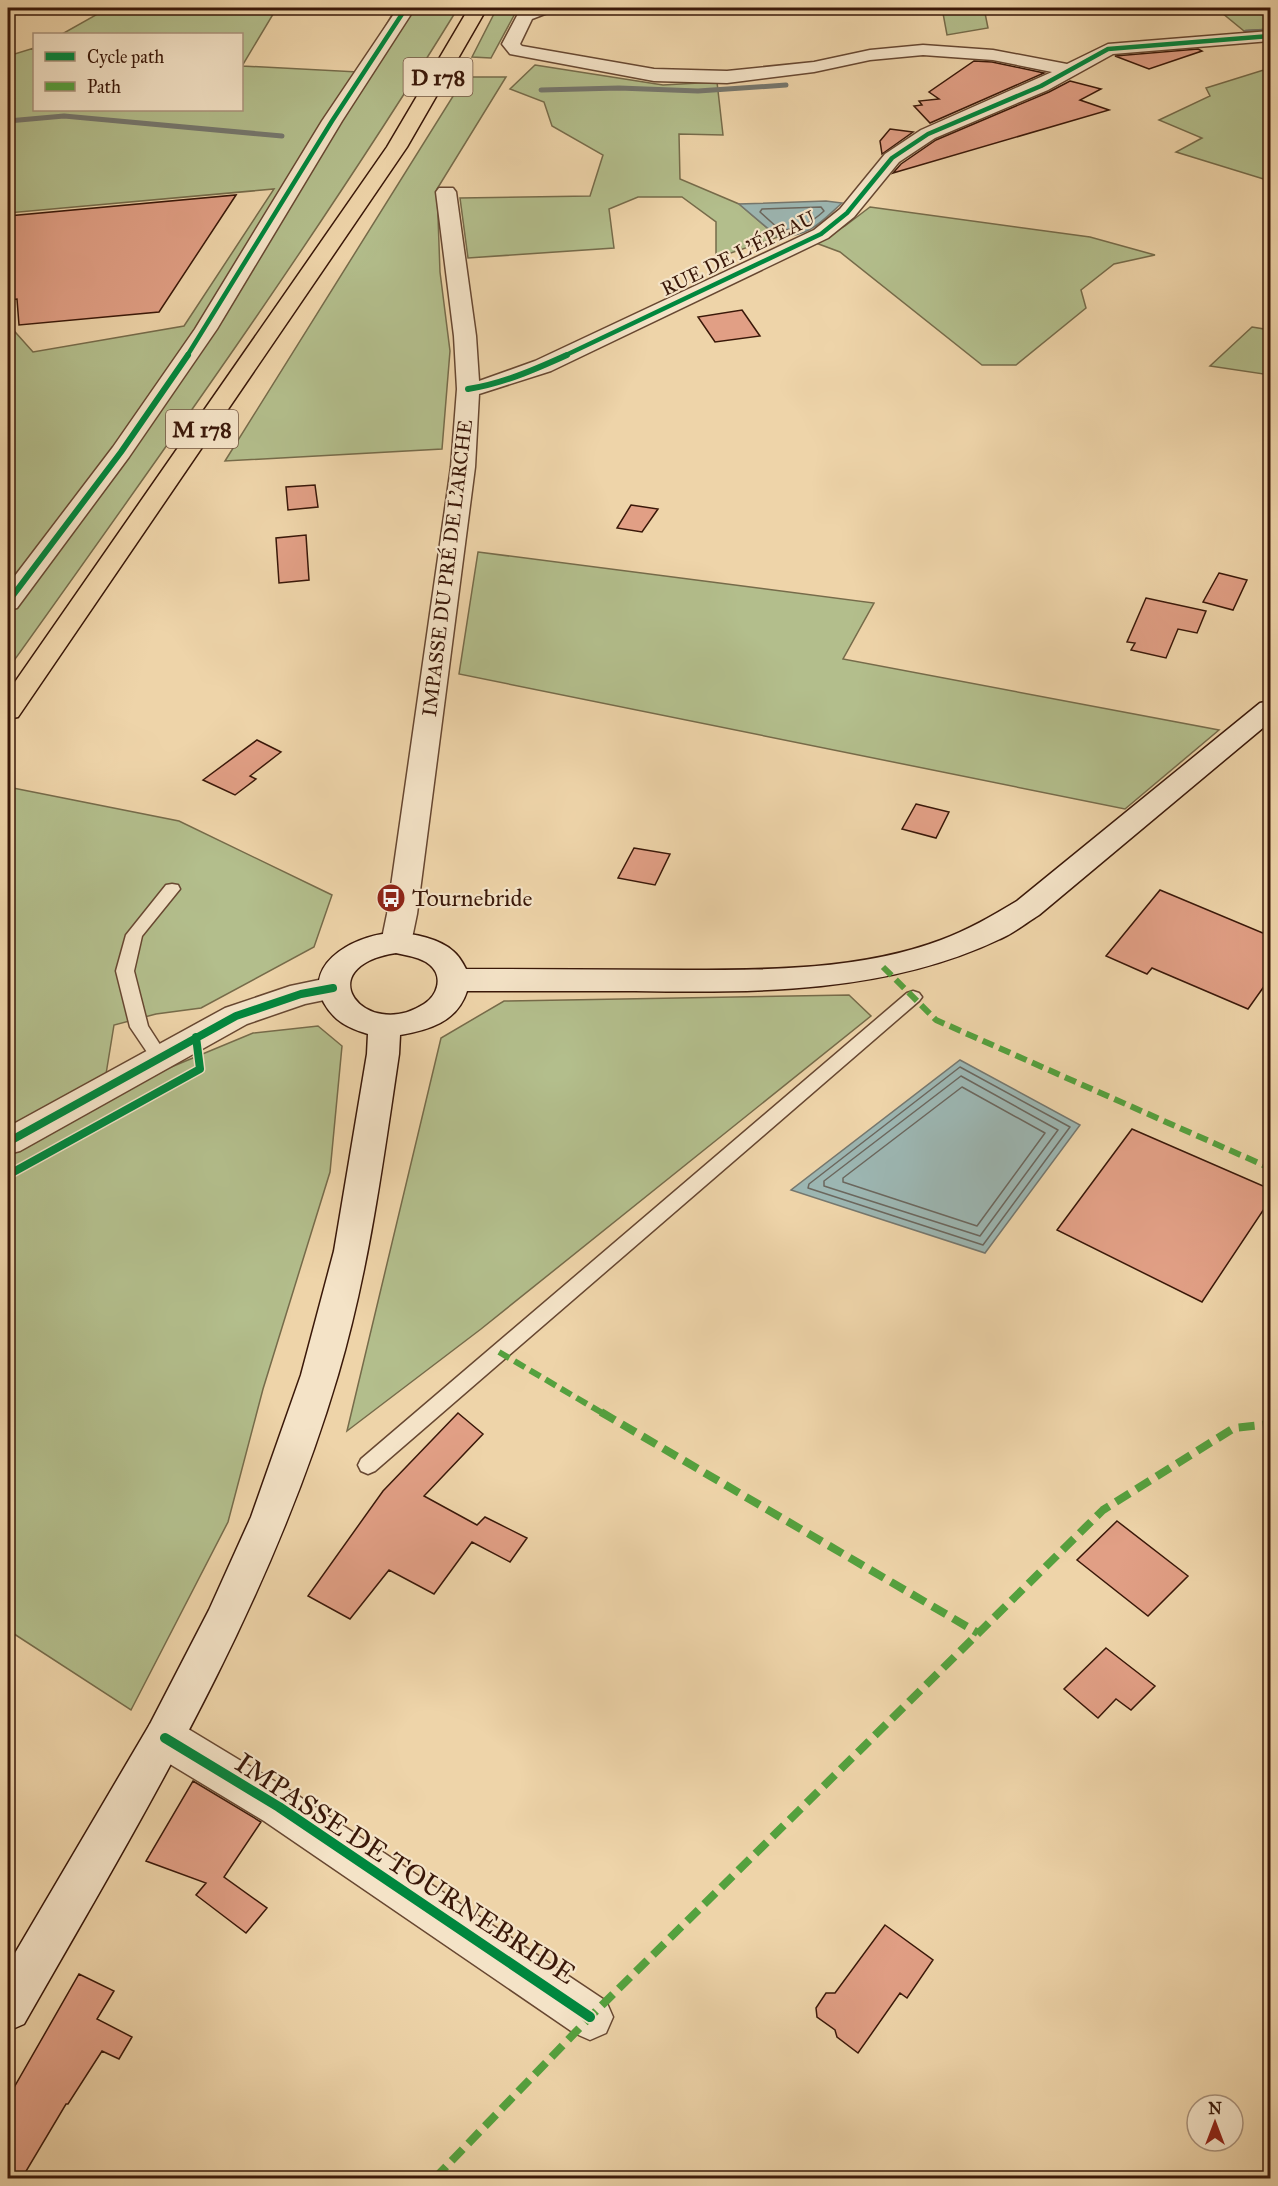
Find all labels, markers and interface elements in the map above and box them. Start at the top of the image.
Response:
legend [33,33,243,111]
text: Cycle path [87,46,164,68]
road number: D 178 [404,58,472,96]
text: Path [87,76,121,98]
street label: RUE DE L'ÉPEAU [656,203,819,301]
road number: M 178 [166,410,238,448]
street label: IMPASSE DU PRÉ DE L'ARCHE [415,418,477,718]
bus stop icon: Tournebride [375,882,407,914]
place label: Tournebride [412,883,533,913]
street label: IMPASSE DE TOURNEBRIDE [229,1745,583,1992]
north arrow [1185,2093,1245,2153]
text: N [1208,2099,1222,2118]

